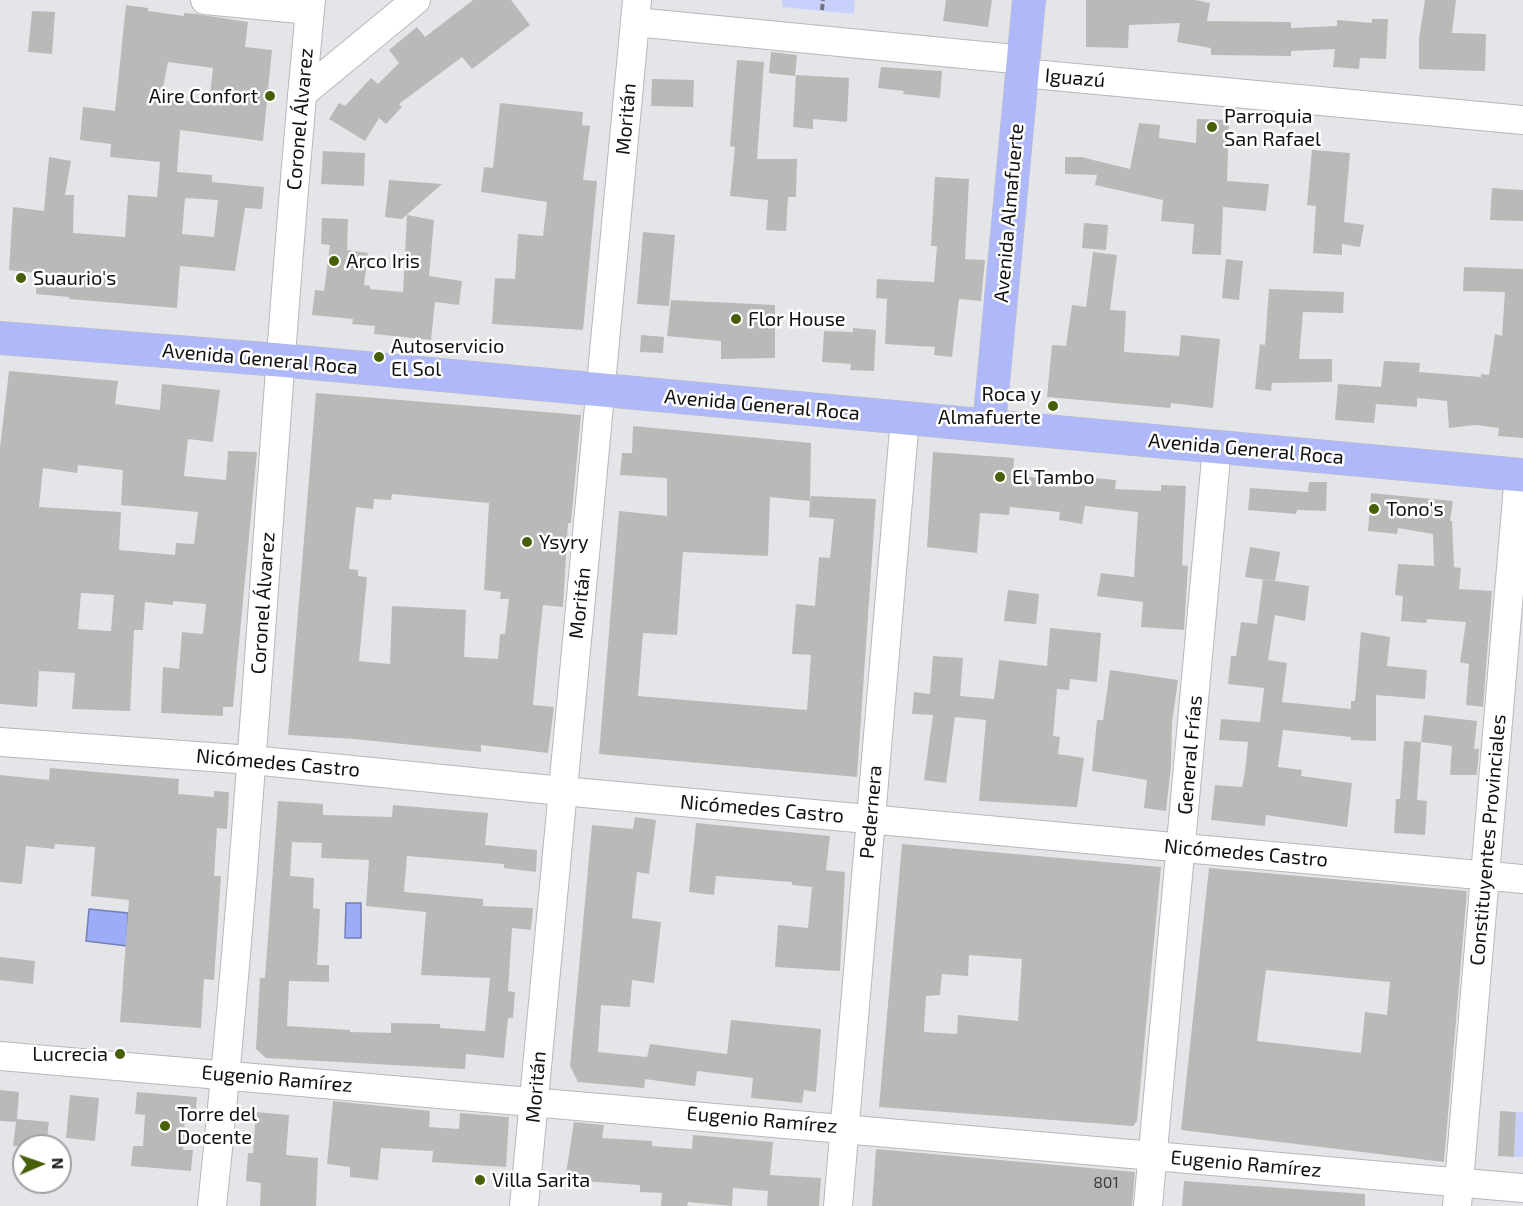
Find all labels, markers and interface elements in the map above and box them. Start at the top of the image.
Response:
street label: Coronel Álvarez [282,47,318,191]
street label: Iguazú [1044,63,1106,93]
street label: Moritán [611,82,641,156]
place label: Aire Confort [149,84,258,108]
marker: Aire Confort [263,89,277,103]
place label: Parroquia San Rafael [1224,104,1321,151]
marker: Parroquia San Rafael [1205,120,1219,134]
street label: Avenida Almafuerte [989,122,1029,304]
place label: Arco Iris [346,249,420,273]
marker: Arco Iris [327,254,341,268]
place label: Suaurio's [33,266,116,290]
marker: Suaurio's [14,271,28,285]
place label: Flor House [748,307,846,331]
marker: Flor House [729,312,743,326]
place label: Autoservicio El Sol [391,334,504,381]
street label: Avenida General Roca [161,338,359,380]
marker: Autoservicio El Sol [372,350,386,364]
place label: Roca y Almafuerte [938,382,1041,429]
street label: Avenida General Roca [663,384,861,426]
marker: Roca y Almafuerte [1046,399,1060,413]
street label: Avenida General Roca [1147,428,1345,470]
place label: El Tambo [1012,465,1095,489]
marker: El Tambo [993,470,1007,484]
place label: Tono's [1386,497,1444,521]
marker: Tono's [1367,502,1381,516]
place label: Ysyry [539,530,589,554]
street label: Coronel Álvarez [246,531,280,675]
marker: Ysyry [520,535,534,549]
street label: Moritán [564,566,596,640]
street label: General Frías [1173,694,1207,816]
street label: Constituyentes Provinciales [1465,713,1511,967]
street label: Nicómedes Castro [195,744,361,782]
street label: Pedernera [855,764,887,860]
street label: Nicómedes Castro [679,790,845,828]
street label: Nicómedes Castro [1163,834,1329,872]
place label: Lucrecia [32,1042,108,1066]
marker: Lucrecia [113,1047,127,1061]
street label: Moritán [521,1050,551,1124]
street label: Eugenio Ramírez [201,1060,353,1098]
street label: Eugenio Ramírez [686,1101,838,1139]
place label: Torre del Docente [177,1102,257,1149]
marker: Torre del Docente [158,1119,172,1133]
north arrow [12,1134,72,1194]
street label: Eugenio Ramírez [1170,1145,1322,1183]
text: N [49,1157,68,1170]
place label: Villa Sarita [492,1168,590,1192]
marker: Villa Sarita [473,1173,487,1187]
house number: 801 [1093,1173,1119,1193]

